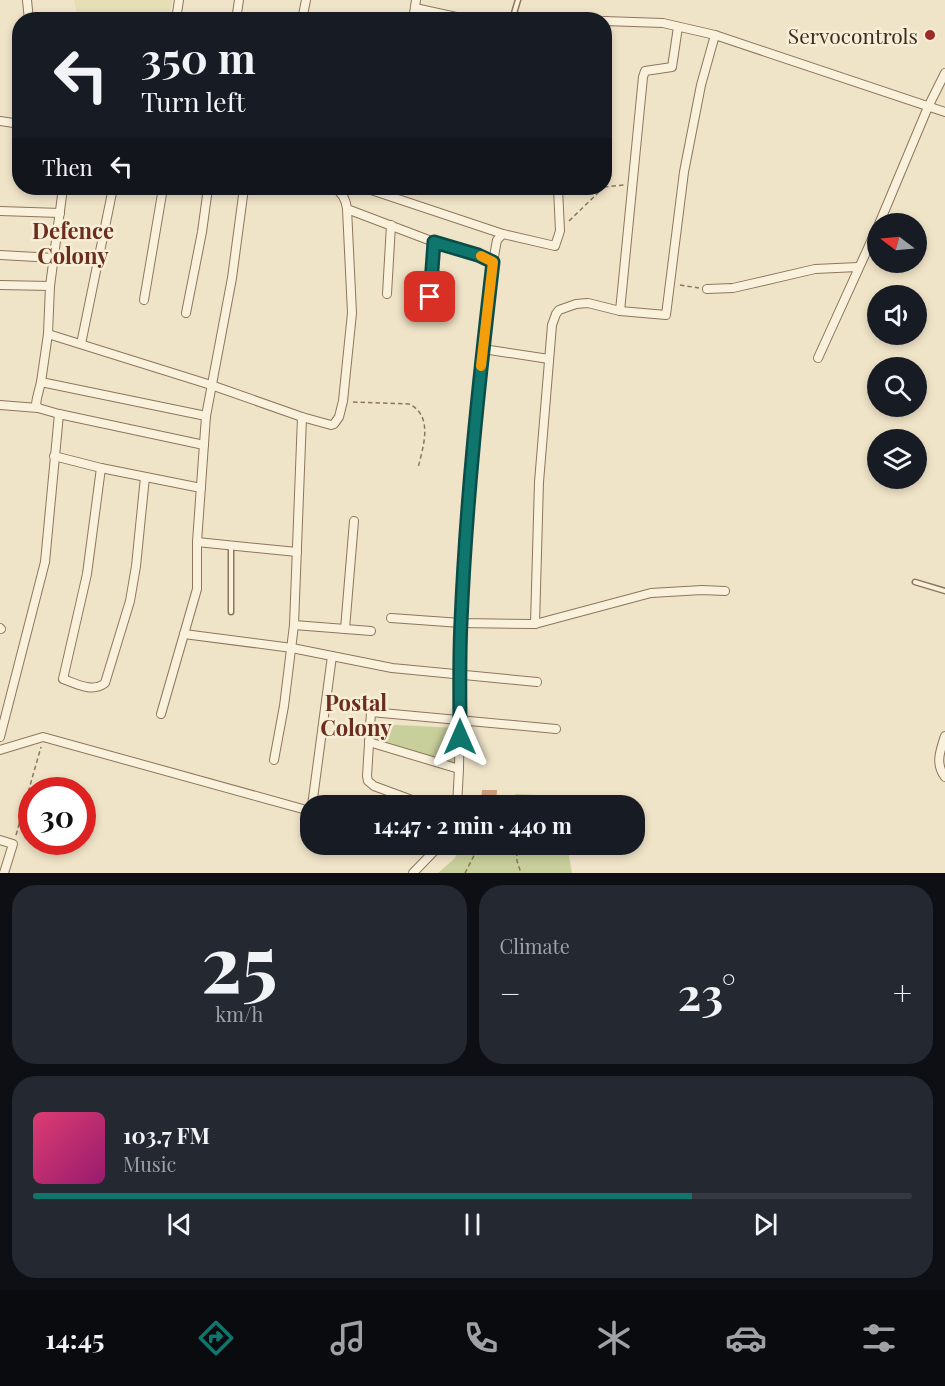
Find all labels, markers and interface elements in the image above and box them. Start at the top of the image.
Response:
place label: Servocontrols [788,21,918,49]
marker: Servocontrols [923,28,937,42]
text: 350 m [141,29,256,85]
icon: left [42,36,120,114]
text: Turn left [141,83,245,119]
icon: left [105,150,138,183]
text: Then [42,152,93,182]
north arrow [867,213,927,273]
map controls [867,213,927,489]
district label: Defence Colony [32,215,114,270]
pin [404,271,455,322]
icon: arrive [413,280,446,313]
button: sound [867,285,927,345]
button: search [867,357,927,417]
button: layers [867,429,927,489]
district label: Postal Colony [320,687,392,742]
position arrow [428,705,492,769]
speed limit sign: 30 [18,777,96,855]
text: 14:47 · 2 min · 440 m [373,810,572,840]
text: 25 [201,909,278,1013]
text: Climate [500,932,570,959]
text: 23° [678,962,736,1022]
text: − [500,970,521,1014]
text: + [893,970,912,1014]
text: km/h [215,1000,263,1027]
text: 103.7 FM [123,1120,210,1150]
text: Music [123,1150,176,1177]
icon: previous [163,1208,196,1241]
icon: pause [456,1208,489,1241]
icon: next [749,1208,782,1241]
icon: directions [195,1317,237,1359]
icon: music [327,1317,369,1359]
icon: phone [460,1317,502,1359]
icon: climate [593,1317,635,1359]
icon: car [725,1317,767,1359]
icon: filters [858,1317,900,1359]
text: 14:45 [45,1320,104,1356]

